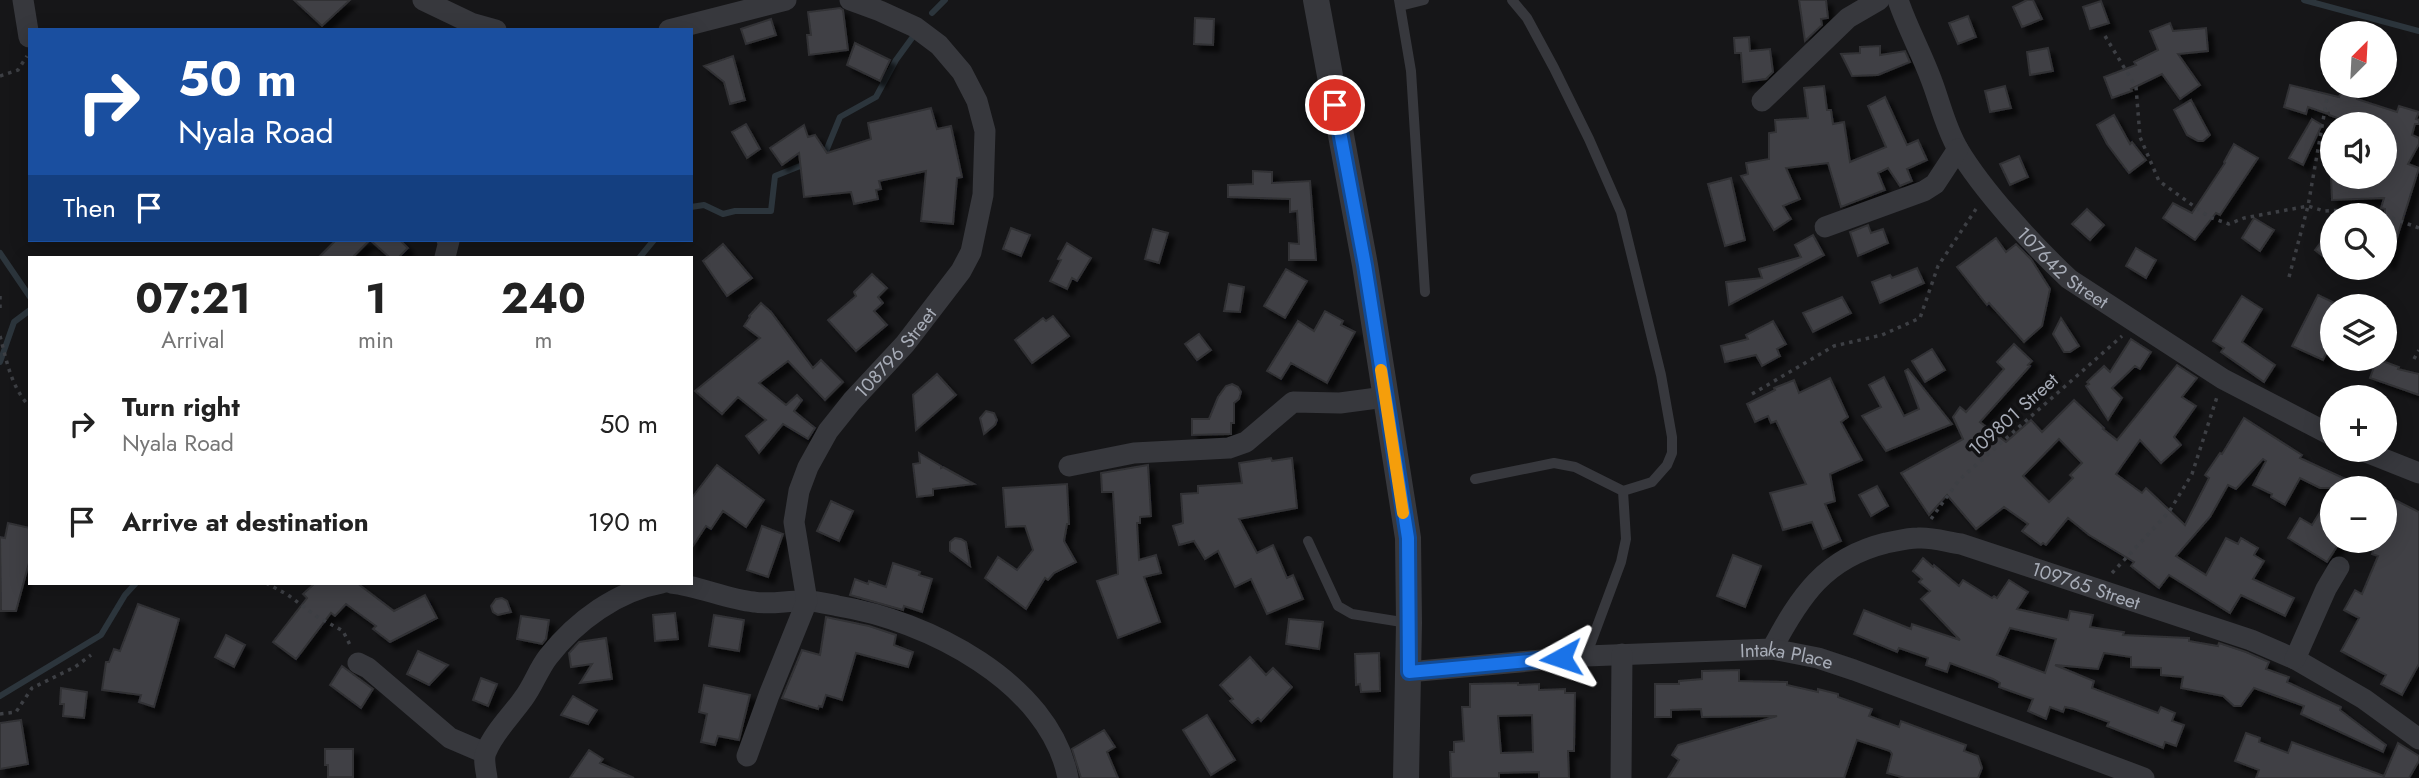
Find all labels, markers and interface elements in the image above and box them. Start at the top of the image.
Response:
north arrow [2320,21,2398,98]
map controls [2320,21,2397,553]
text: 50 m [178,44,297,114]
icon: right [63,56,154,147]
pin [1305,75,1365,135]
icon: arrive [1316,86,1354,124]
text: Nyala Road [178,109,334,155]
button: sound [2320,112,2397,189]
text: Then [63,189,116,227]
icon: arrive [130,189,168,227]
button: search [2320,203,2397,280]
street label: 107642 Street [2010,221,2114,315]
text: 07:21 [135,268,251,329]
text: 1 [365,268,387,329]
text: 240 [501,268,586,329]
button: layers [2320,294,2397,371]
street label: 108796 Street [848,301,943,404]
text: Arrival [161,323,225,357]
text: min [358,323,394,357]
text: m [534,323,552,357]
street label: 109801 Street [1963,366,2064,462]
button: + [2320,385,2397,462]
text: Turn right [122,388,240,426]
icon: right [63,405,101,443]
text: 50 m [600,405,658,443]
text: Nyala Road [122,426,234,460]
button: − [2320,476,2397,553]
icon: arrive [63,503,101,541]
text: Arrive at destination [122,503,369,541]
text: 190 m [588,503,658,541]
street label: 109765 Street [2028,555,2144,617]
position arrow [1524,621,1598,695]
street label: Intaka Place [1739,636,1837,676]

